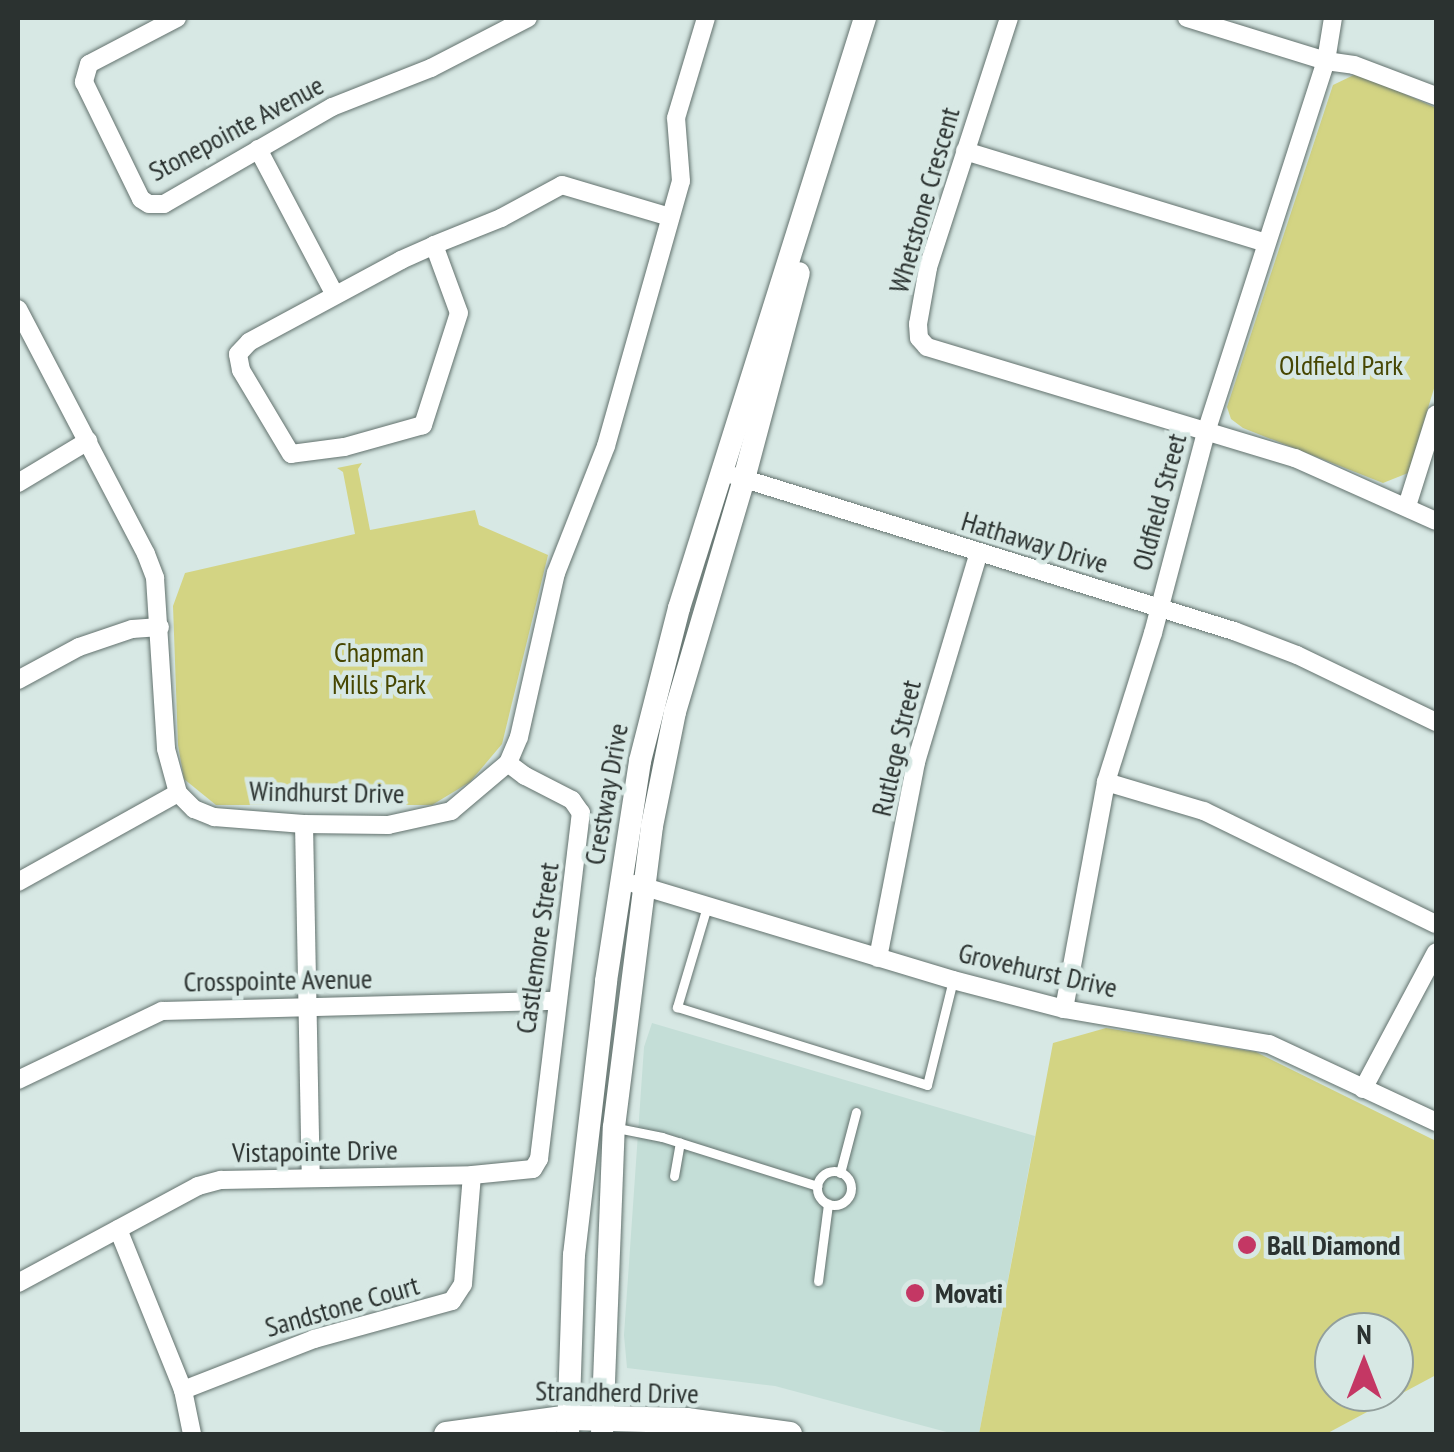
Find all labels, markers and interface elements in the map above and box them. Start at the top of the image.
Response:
street label: Stonepointe Avenue [143,68,329,188]
street label: Whetstone Crescent [881,103,967,297]
park label: Oldfield Park [1279,348,1403,382]
street label: Oldfield Street [1125,430,1193,574]
street label: Hathaway Drive [957,504,1113,580]
park label: Chapman Mills Park [332,635,426,701]
street label: Rutlege Street [864,677,928,819]
street label: Crestway Drive [577,720,635,868]
street label: Windhurst Drive [249,774,405,810]
street label: Castlemore Street [508,860,566,1036]
street label: Grovehurst Drive [955,935,1121,1005]
street label: Crosspointe Avenue [183,962,373,998]
street label: Vistapointe Drive [232,1133,398,1169]
place label: Ball Diamond [1267,1228,1401,1262]
marker: Ball Diamond [1236,1234,1258,1256]
street label: Sandstone Court [261,1268,423,1344]
place label: Movati [935,1276,1003,1310]
marker: Movati [904,1282,926,1304]
north arrow [1314,1312,1414,1412]
text: N [1356,1315,1372,1352]
street label: Strandherd Drive [535,1374,699,1410]

